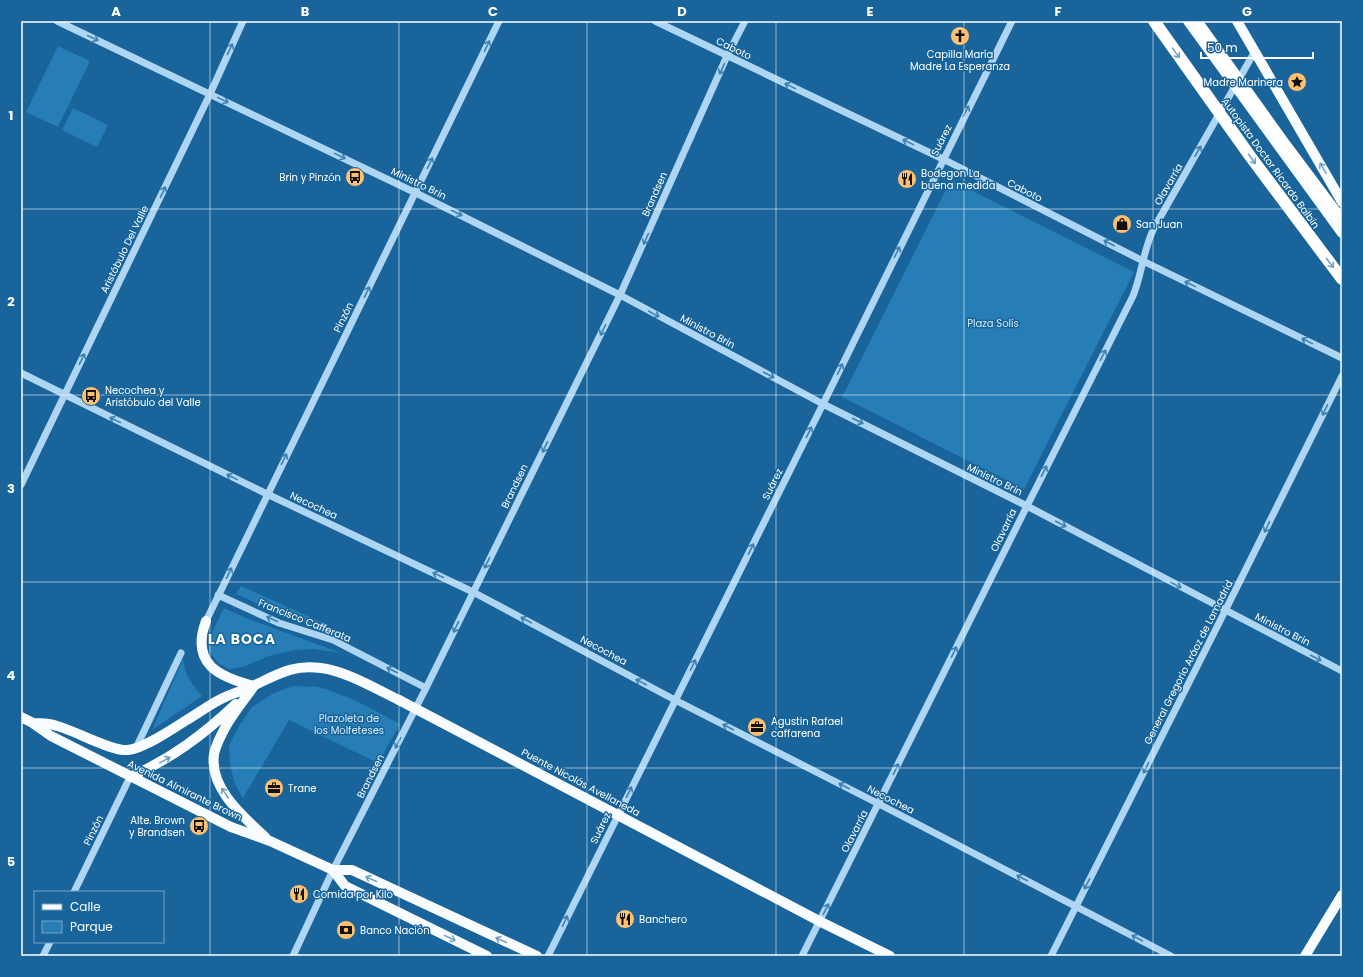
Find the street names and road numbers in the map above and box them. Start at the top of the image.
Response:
street label: Caboto [714,33,754,63]
street label: Autopista Doctor Ricardo Balbín [1218,95,1323,232]
street label: Suárez [927,121,956,159]
street label: Olavarría [1150,161,1186,208]
street label: Ministro Brin [388,163,449,203]
street label: Brandsen [638,169,671,219]
street label: Caboto [1005,175,1045,206]
street label: Aristóbulo Del Valle [97,203,152,296]
street label: Pinzón [330,300,357,335]
street label: Ministro Brin [678,311,738,352]
street label: Ministro Brin [964,459,1025,499]
street label: Brandsen [497,462,532,511]
street label: Suárez [758,465,787,503]
street label: Necochea [287,488,340,523]
street label: Olavarría [987,506,1020,554]
street label: General Gregorio Aráoz de Lamadrid [1140,577,1237,747]
street label: Francisco Cafferata [256,595,354,646]
street label: Ministro Brin [1252,609,1313,650]
street label: Necochea [578,632,630,669]
street label: Puente Nicolás Avellaneda [519,745,643,820]
street label: Brandsen [353,752,388,801]
street label: Avenida Almirante Brown [125,756,245,825]
street label: Necochea [865,781,917,818]
street label: Olavarría [837,807,872,855]
street label: Suárez [586,809,615,847]
street label: Pinzón [80,813,107,848]

